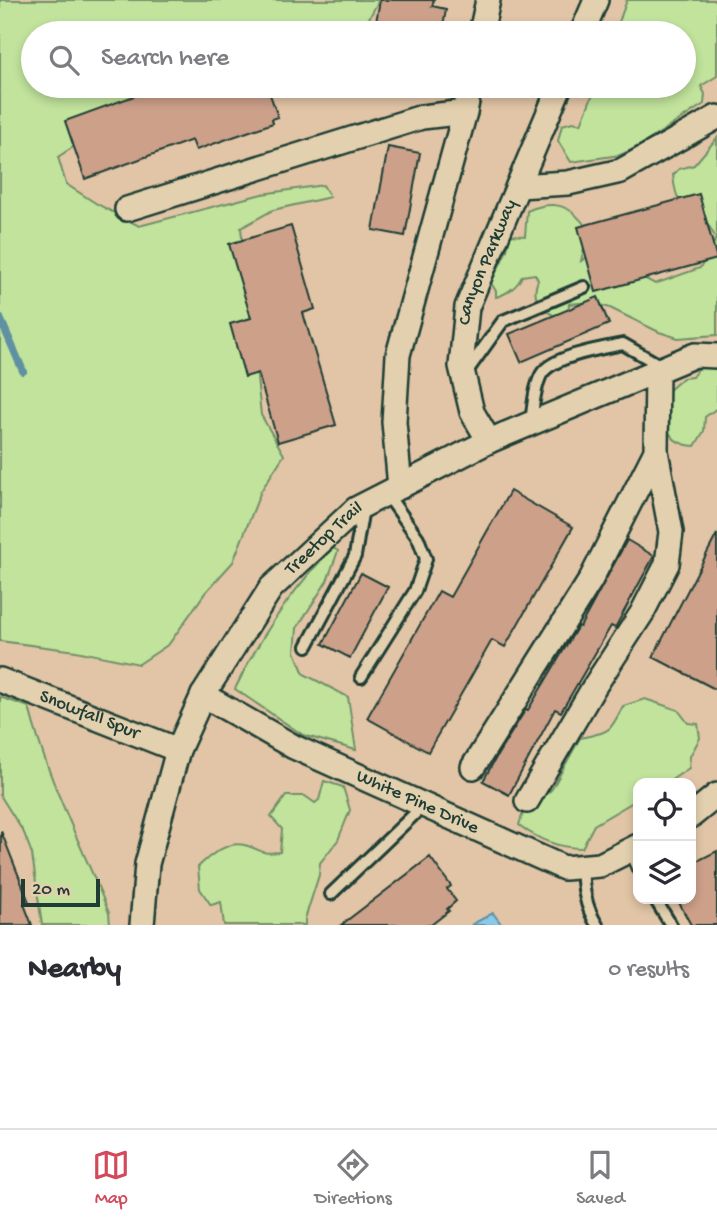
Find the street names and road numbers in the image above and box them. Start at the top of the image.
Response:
street label: Canyon Parkway [454,195,523,326]
street label: Treetop Trail [280,496,366,581]
street label: Snowfall Spur [36,685,145,746]
street label: White Pine Drive [352,765,482,840]

